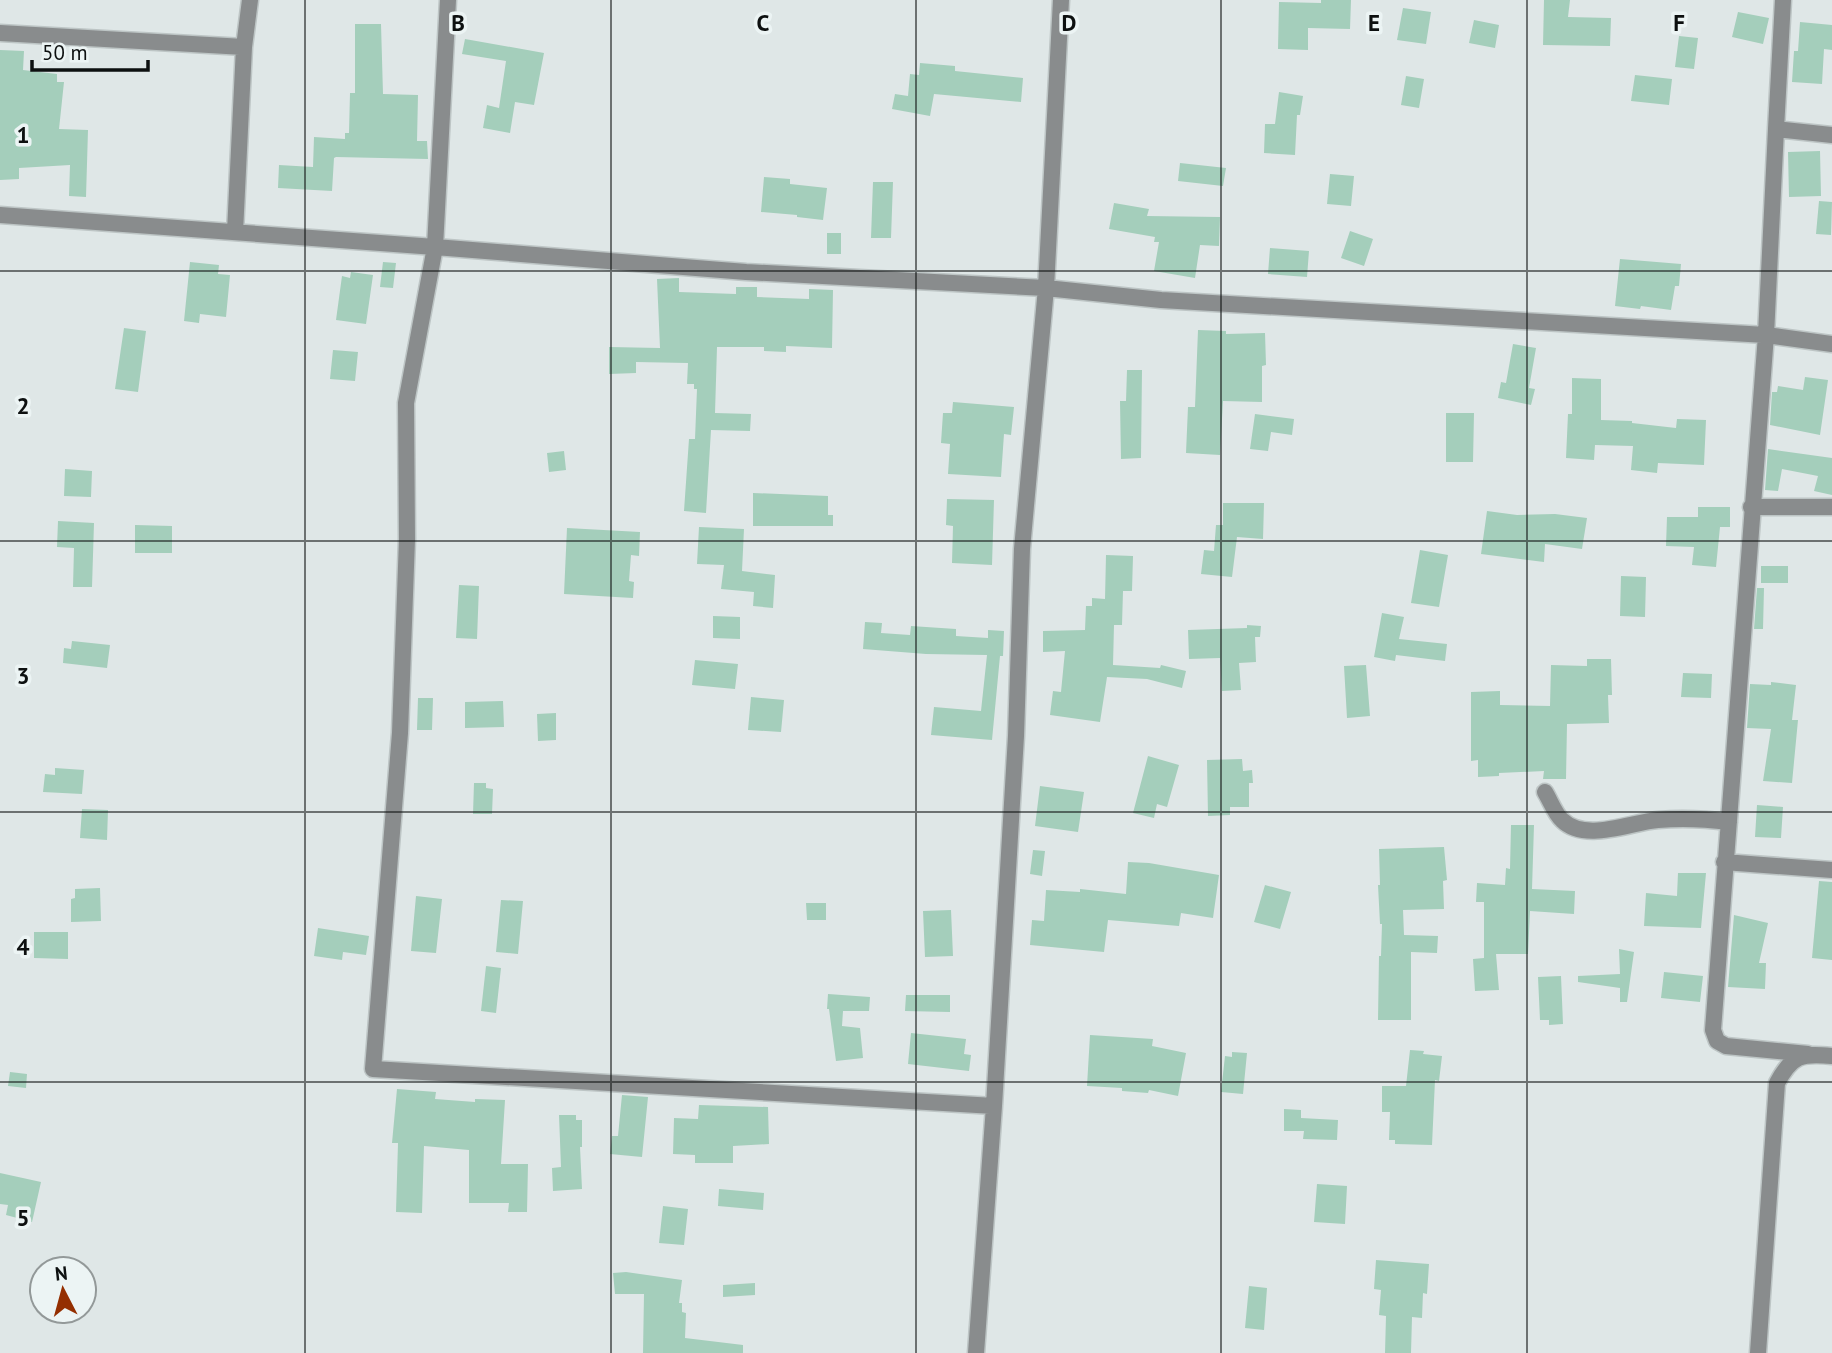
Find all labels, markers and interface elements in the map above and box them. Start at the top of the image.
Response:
text: B [451,8,465,37]
text: C [757,8,770,37]
text: D [1062,8,1076,37]
text: E [1368,8,1380,37]
text: F [1673,8,1685,37]
scale bar [32,28,147,72]
text: 50 m [42,39,88,66]
text: 1 [16,120,30,149]
text: 2 [16,391,30,420]
text: 3 [16,661,30,690]
text: 4 [16,932,30,961]
text: 5 [16,1203,30,1232]
north arrow [28,1255,98,1325]
text: N [54,1261,69,1286]

